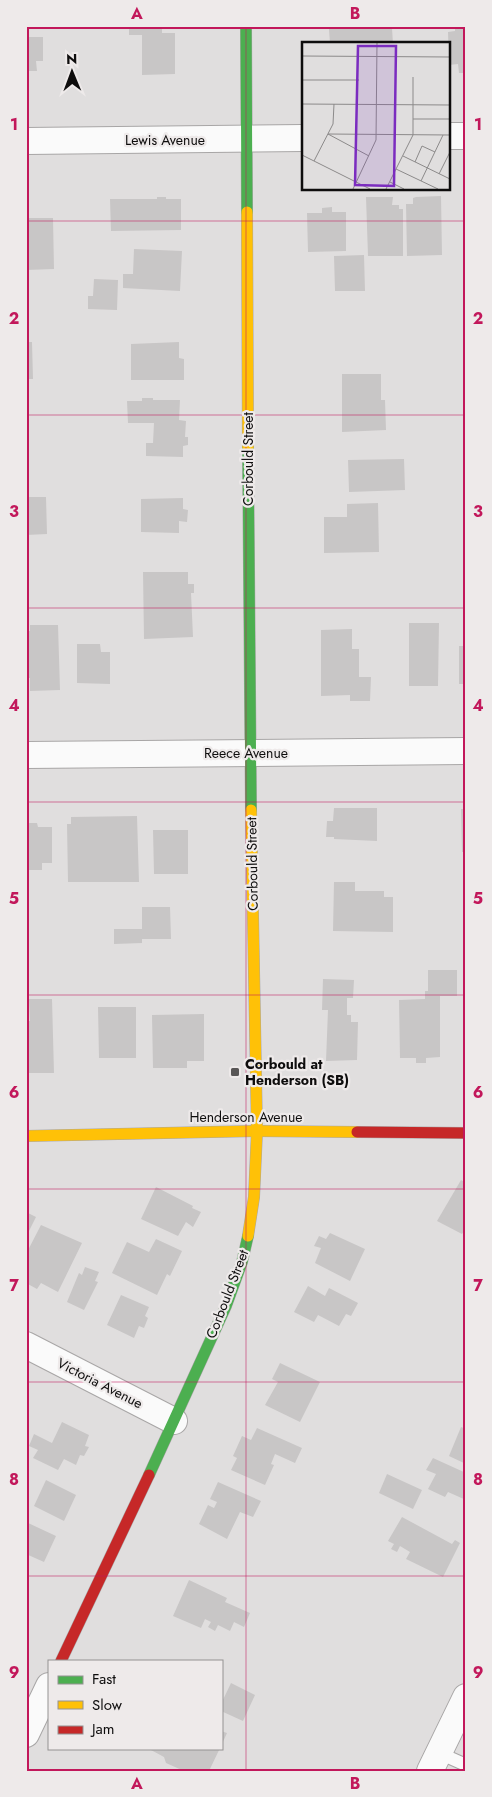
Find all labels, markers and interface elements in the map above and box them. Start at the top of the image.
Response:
text: A [130,2,143,25]
text: B [350,2,360,25]
inset map [302,42,450,190]
north arrow [48,48,98,98]
text: N [66,49,78,69]
text: 1 [10,113,18,136]
text: 1 [474,113,482,136]
street label: Lewis Avenue [125,130,205,150]
text: 2 [9,307,19,330]
text: 2 [473,307,483,330]
street label: Corbould Street [238,411,258,506]
text: 3 [9,500,19,523]
text: 3 [473,500,483,523]
text: 4 [8,694,20,717]
text: 4 [472,694,484,717]
street label: Reece Avenue [204,743,288,763]
street label: Corbould Street [241,816,263,911]
text: 5 [9,887,19,910]
text: 5 [473,887,483,910]
place label: Corbould at Henderson (SB) [245,1054,349,1090]
marker: Corbould at Henderson (SB) [229,1066,241,1078]
text: 6 [9,1081,19,1104]
text: 6 [473,1081,483,1104]
street label: Henderson Avenue [189,1107,303,1127]
street label: Corbould Street [201,1246,253,1341]
text: 7 [9,1274,19,1297]
text: 7 [473,1274,483,1297]
street label: Victoria Avenue [54,1353,146,1413]
text: 8 [9,1468,19,1491]
text: 8 [473,1468,483,1491]
legend [48,1660,222,1750]
text: 9 [9,1661,19,1684]
text: 9 [473,1661,483,1684]
text: Fast [92,1668,116,1690]
text: Slow [92,1694,123,1716]
text: Jam [90,1718,115,1740]
text: A [130,1772,143,1795]
text: B [350,1772,360,1795]

